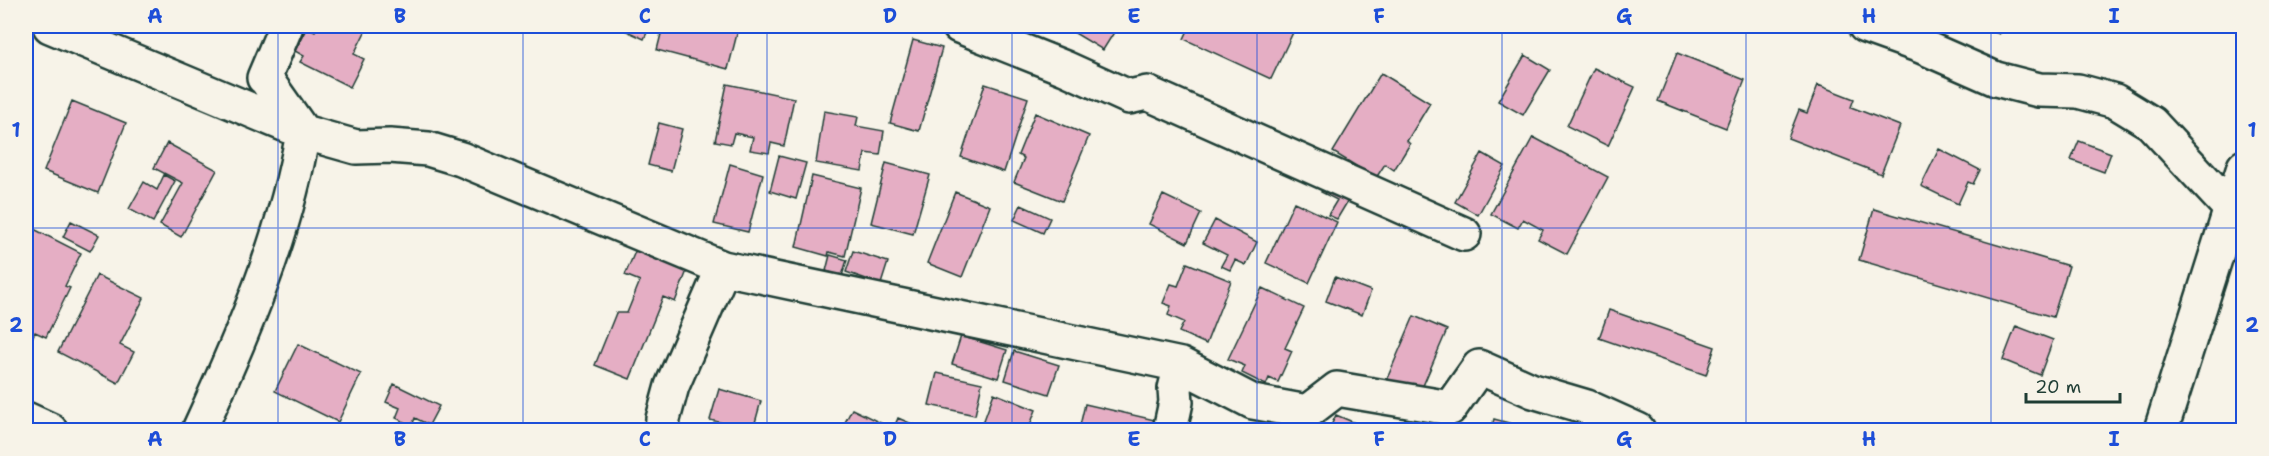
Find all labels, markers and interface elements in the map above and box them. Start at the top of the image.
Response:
text: A [147,3,163,29]
text: B [394,3,406,29]
text: C [639,3,651,29]
text: D [883,3,897,29]
text: E [1127,3,1141,29]
text: F [1373,3,1385,29]
text: G [1616,3,1632,29]
text: H [1862,3,1876,29]
text: I [2108,3,2120,29]
text: 1 [11,117,21,143]
text: 1 [2247,117,2257,143]
text: 2 [9,312,23,338]
text: 2 [2245,312,2259,338]
scale bar [2026,366,2120,404]
text: 20 m [2035,375,2081,399]
text: A [147,426,163,452]
text: B [394,426,406,452]
text: C [639,426,651,452]
text: D [883,426,897,452]
text: E [1127,426,1141,452]
text: F [1373,426,1385,452]
text: G [1616,426,1632,452]
text: H [1862,426,1876,452]
text: I [2108,426,2120,452]

